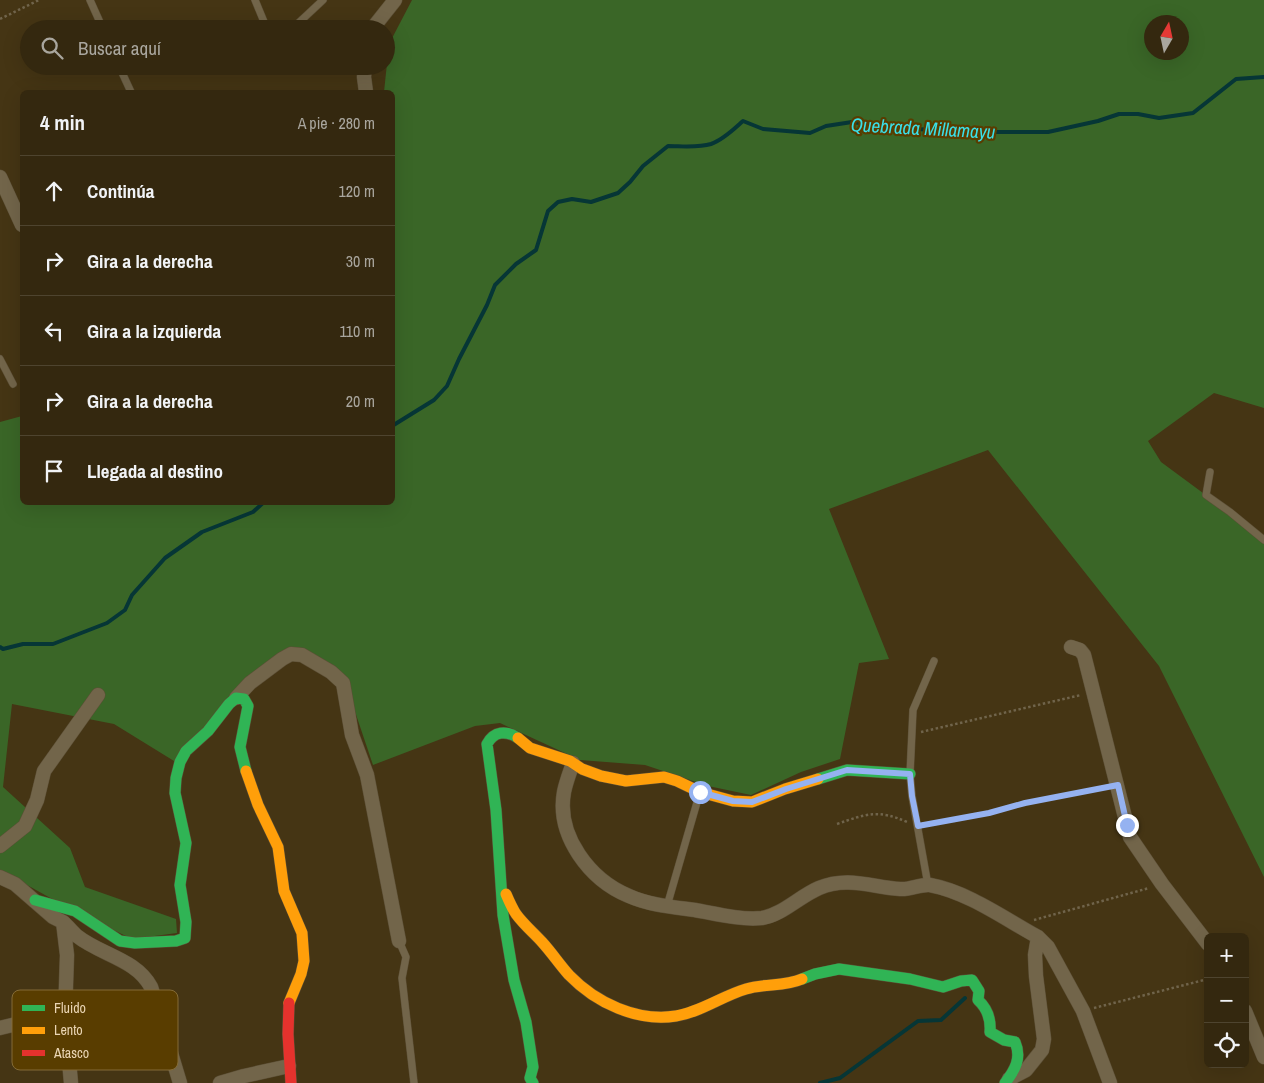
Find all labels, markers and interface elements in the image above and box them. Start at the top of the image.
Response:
north arrow [1144,15,1189,60]
search box [20,20,395,75]
icon: search [38,34,66,62]
text: Buscar aquí [78,35,161,61]
text: 4 min [40,108,85,137]
water label: Quebrada Millamayu [850,111,996,145]
text: A pie · 280 m [298,112,375,134]
icon: ahead [40,177,68,205]
text: Continúa [87,178,155,204]
text: 120 m [339,180,375,202]
icon: right [40,247,68,275]
text: Gira a la derecha [87,248,213,274]
text: 30 m [346,250,375,272]
icon: left [40,317,68,345]
text: Gira a la izquierda [87,318,221,344]
text: 110 m [339,320,375,342]
icon: right [40,387,68,415]
text: Gira a la derecha [87,388,213,414]
text: 20 m [346,390,375,412]
icon: arrive [40,457,68,485]
text: Llegada al destino [87,458,223,484]
route start [689,781,712,804]
route end [1116,814,1139,837]
map controls [1204,933,1249,1068]
button: + [1204,933,1249,978]
button: − [1204,978,1249,1023]
legend [12,990,178,1070]
text: Fluido [54,999,86,1017]
text: Lento [54,1021,83,1039]
button: locate [1204,1023,1249,1068]
text: Atasco [53,1044,89,1062]

